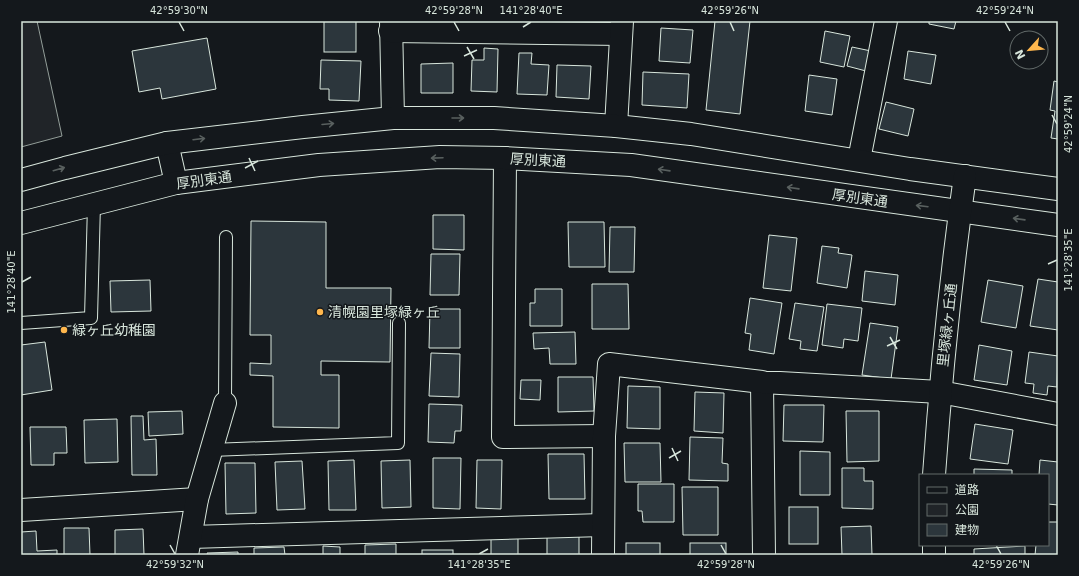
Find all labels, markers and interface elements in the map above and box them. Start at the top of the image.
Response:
text: 42°59'30"N [150,5,208,16]
text: 42°59'28"N [425,5,483,16]
text: 141°28'40"E [499,5,563,16]
text: 42°59'26"N [701,5,759,16]
text: 42°59'24"N [976,5,1034,16]
north arrow [1009,30,1049,70]
text: N [1013,47,1028,61]
text: 42°59'24"N [1063,95,1074,153]
one-way arrow [451,114,464,122]
one-way arrow [321,121,334,128]
one-way arrow [192,136,205,143]
street label: 厚別東通 [510,151,566,169]
one-way arrow [431,154,444,161]
one-way arrow [52,165,65,173]
one-way arrow [658,166,671,174]
street label: 厚別東通 [175,168,233,192]
one-way arrow [787,184,800,192]
street label: 厚別東通 [831,186,889,210]
one-way arrow [915,202,928,210]
one-way arrow [1013,215,1026,223]
text: 141°28'35"E [1063,228,1074,292]
text: 141°28'40"E [6,250,17,314]
street label: 里塚緑ヶ丘通 [935,282,959,368]
place label: 清幌園里塚緑ヶ丘 [328,304,440,320]
marker: 清幌園里塚緑ヶ丘 [315,307,325,317]
place label: 緑ヶ丘幼稚園 [72,322,156,338]
marker: 緑ヶ丘幼稚園 [59,325,69,335]
legend [919,474,1049,546]
text: 道路 [955,483,979,497]
text: 公園 [955,503,979,517]
text: 建物 [955,523,979,537]
text: 42°59'32"N [146,559,204,570]
text: 141°28'35"E [447,559,511,570]
text: 42°59'28"N [697,559,755,570]
text: 42°59'26"N [972,559,1030,570]

